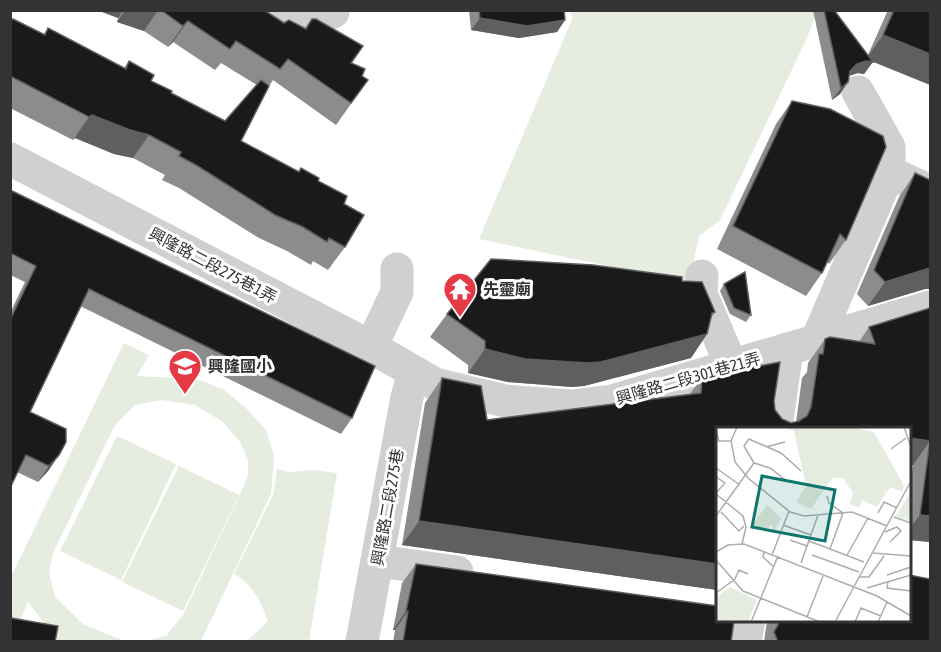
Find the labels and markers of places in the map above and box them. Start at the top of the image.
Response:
temple icon: 先靈廟 [442,271,478,318]
place label: 先靈廟 [483,280,531,298]
school or university icon: 興隆國小 [167,348,203,395]
place label: 興隆國小 [208,357,272,375]

